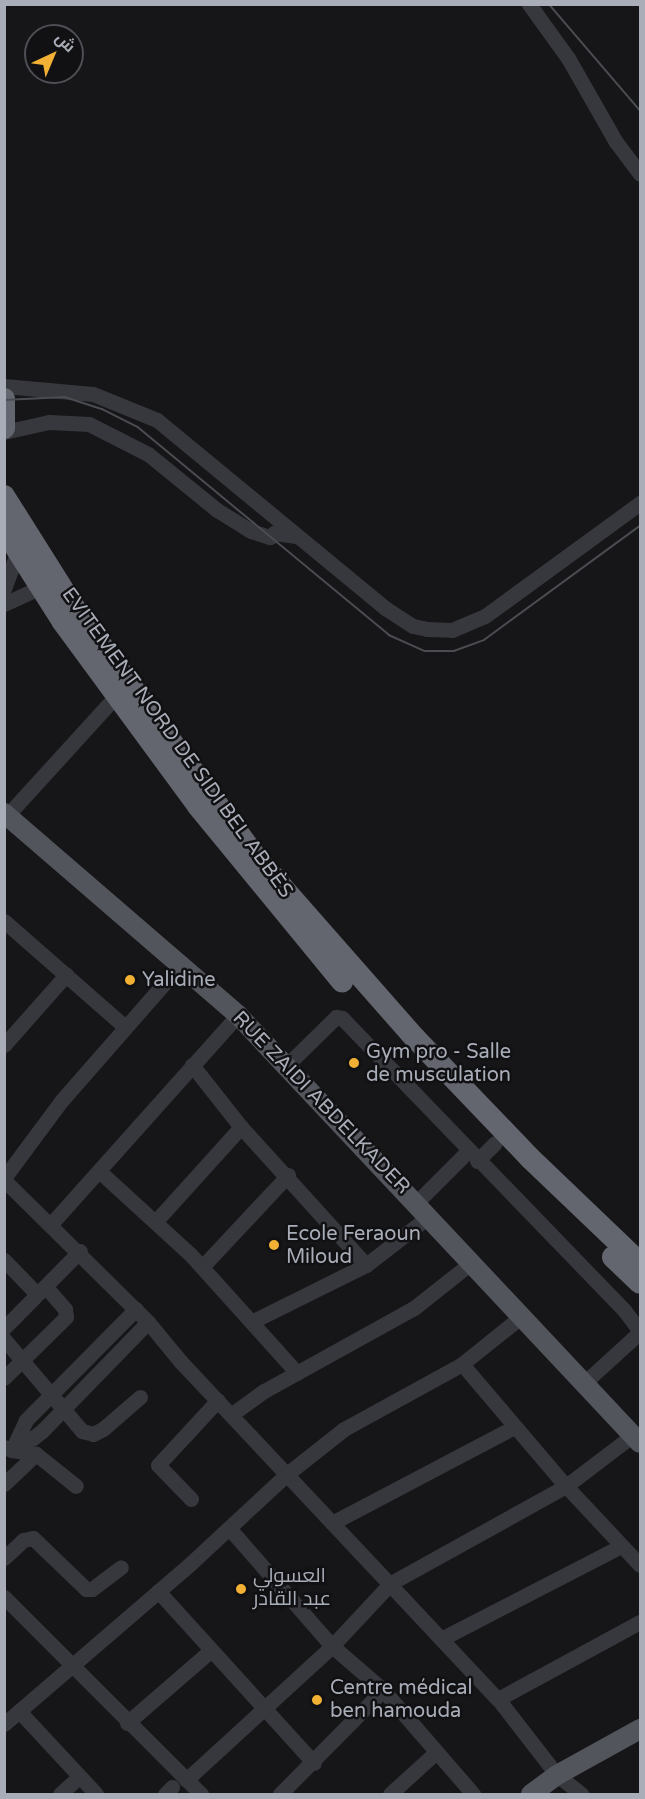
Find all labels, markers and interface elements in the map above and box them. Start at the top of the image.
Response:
north arrow [24,24,84,84]
text: ش [51,28,79,57]
street label: EVITEMENT NORD DE SIDI BEL ABBÈS [56,583,298,903]
place label: Yalidine [142,968,215,992]
marker: Yalidine [123,973,137,987]
street label: RUE ZAIDI ABDELKADER [227,1007,415,1199]
place label: Gym pro - Salle de musculation [366,1040,511,1087]
marker: Gym pro - Salle de musculation [347,1056,361,1070]
place label: Ecole Feraoun Miloud [286,1222,421,1269]
marker: Ecole Feraoun Miloud [267,1238,281,1252]
place label: العسولي عبد القادر [253,1565,331,1612]
marker: العسولي عبد القادر [234,1582,248,1596]
place label: Centre médical ben hamouda [330,1676,473,1723]
marker: Centre médical ben hamouda [308,1691,326,1709]

